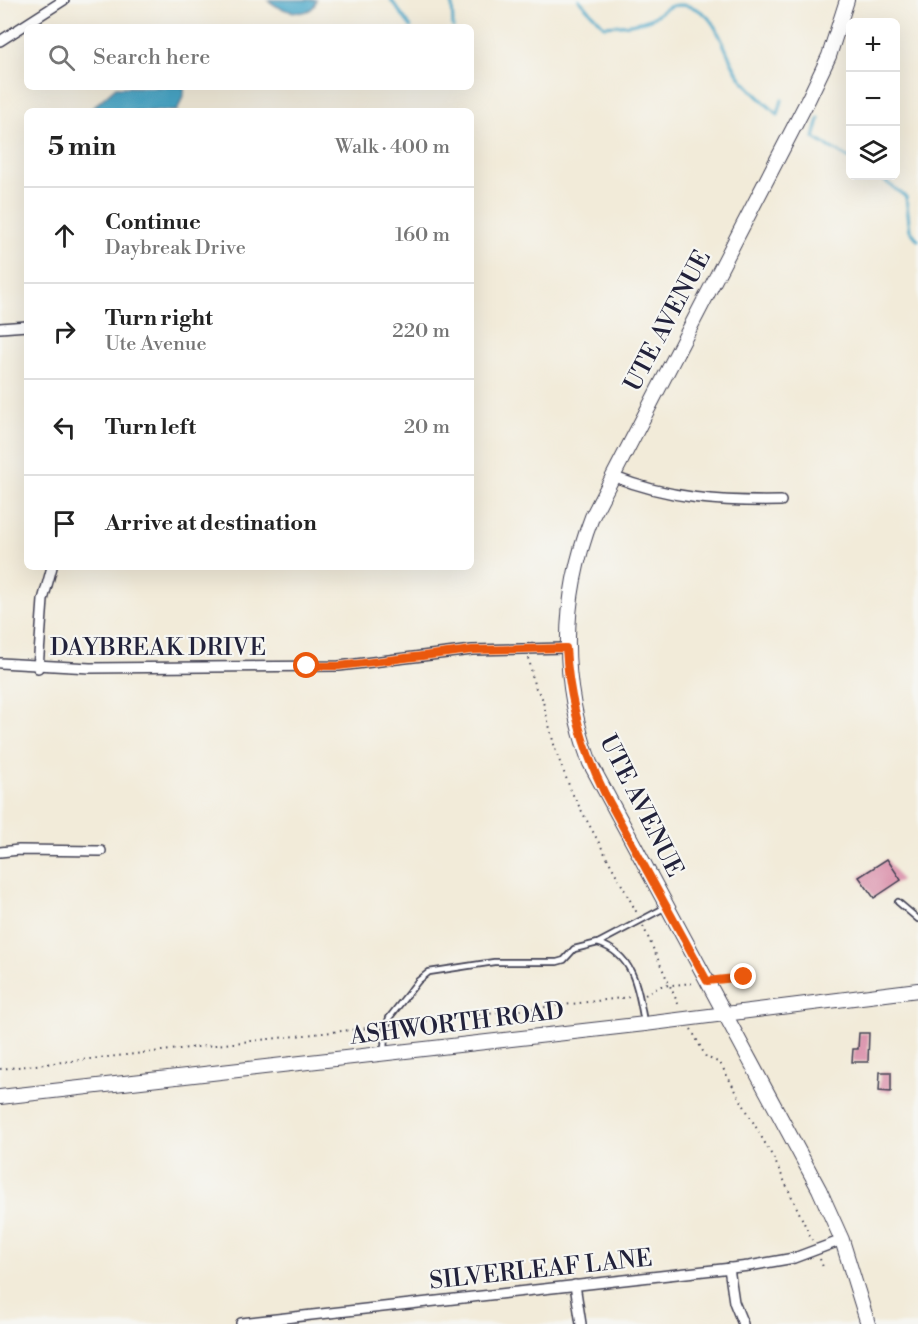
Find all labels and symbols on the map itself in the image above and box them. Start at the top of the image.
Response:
street label: UTE AVENUE [618,245,718,397]
street label: DAYBREAK DRIVE [50,633,266,663]
route start [293,652,319,678]
street label: UTE AVENUE [592,730,690,882]
route end [730,963,756,989]
street label: ASHWORTH ROAD [347,996,566,1052]
street label: SILVERLEAF LANE [428,1243,654,1297]

